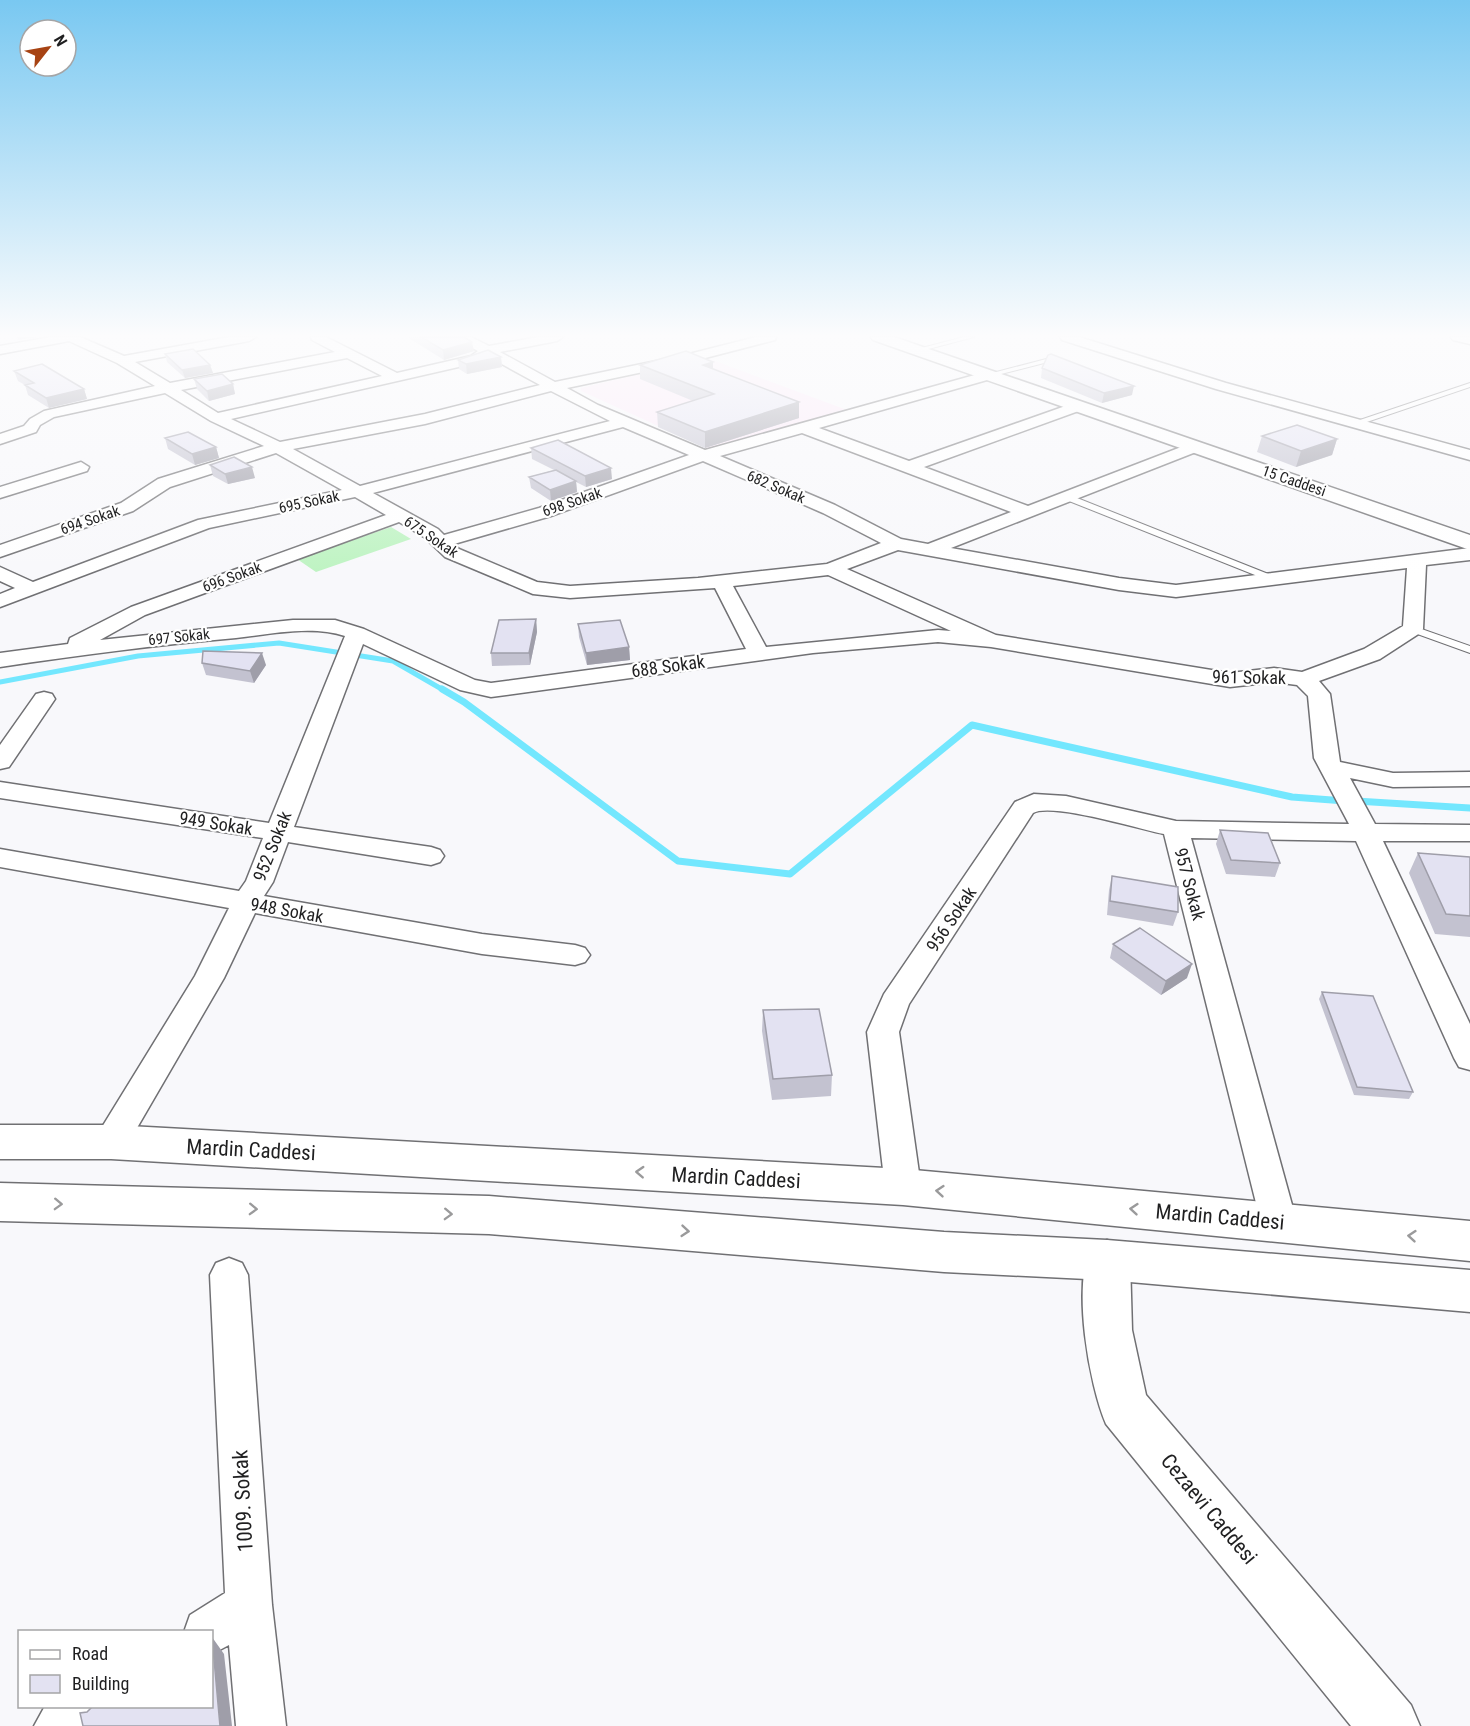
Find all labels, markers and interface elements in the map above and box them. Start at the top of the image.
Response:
north arrow [18,18,78,78]
text: N [50,31,71,50]
street label: 15 Caddesi [1260,462,1328,500]
street label: 682 Sokak [744,467,808,507]
street label: 698 Sokak [540,483,604,521]
street label: 695 Sokak [277,487,341,517]
street label: 694 Sokak [58,501,122,539]
street label: 675 Sokak [400,512,462,562]
street label: 696 Sokak [200,558,264,596]
street label: 697 Sokak [147,625,211,649]
street label: 688 Sokak [630,650,706,682]
street label: 961 Sokak [1212,666,1286,688]
street label: 949 Sokak [178,807,254,839]
street label: 952 Sokak [248,808,296,884]
street label: 957 Sokak [1170,846,1210,922]
street label: 956 Sokak [922,882,980,956]
street label: 948 Sokak [249,893,325,927]
street label: Mardin Caddesi [186,1135,316,1165]
street label: Mardin Caddesi [671,1163,801,1193]
one-way arrow [636,1166,645,1179]
one-way arrow [935,1185,944,1198]
one-way arrow [54,1197,63,1210]
street label: Mardin Caddesi [1154,1199,1286,1235]
one-way arrow [249,1203,258,1215]
one-way arrow [1129,1203,1139,1216]
one-way arrow [444,1208,453,1221]
one-way arrow [680,1224,689,1237]
one-way arrow [1407,1230,1416,1243]
street label: 1009. Sokak [228,1449,258,1553]
street label: Cezaevi Caddesi [1156,1449,1262,1569]
legend [18,1630,213,1708]
text: Road [72,1643,108,1664]
text: Building [72,1673,129,1694]

